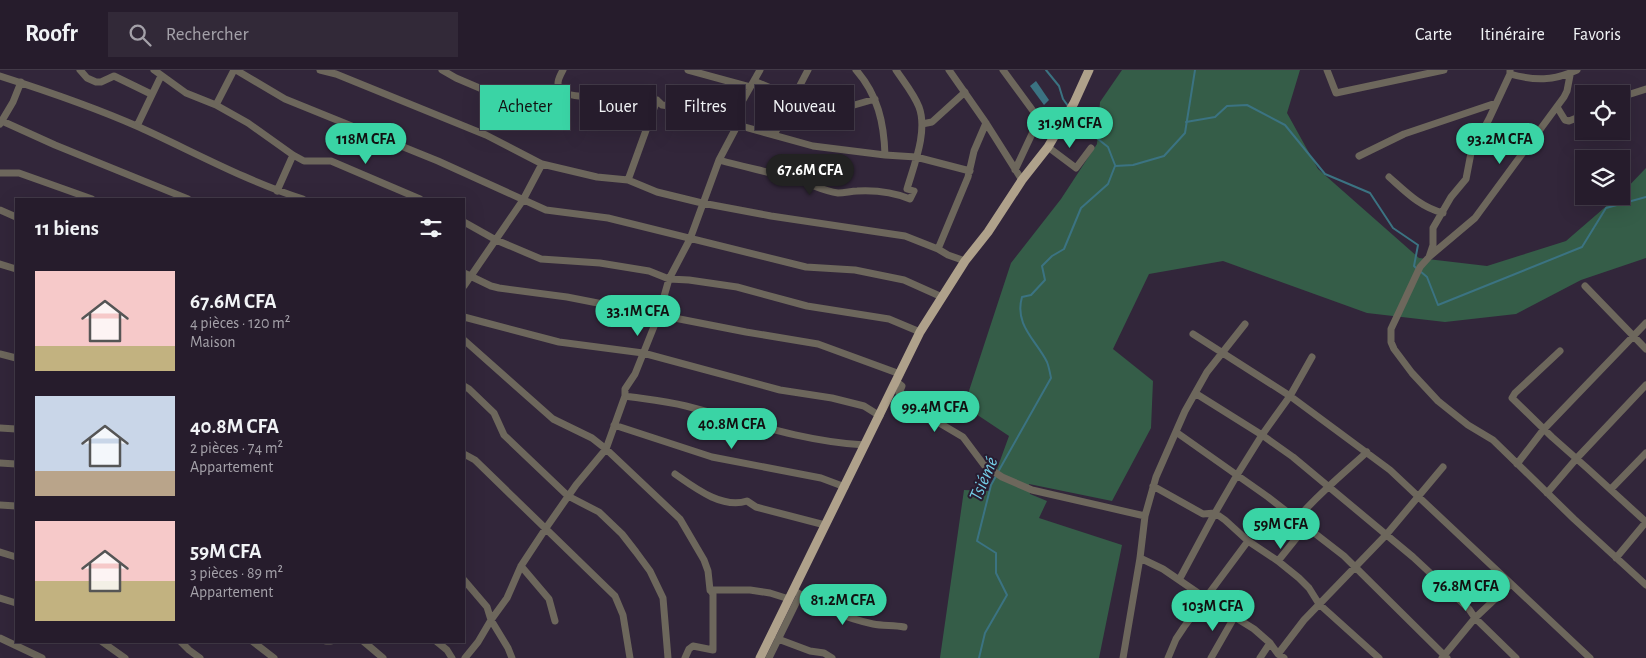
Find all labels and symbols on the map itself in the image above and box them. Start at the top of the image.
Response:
pin: 31.9M CFA [1013,106,1127,149]
pin: 118M CFA [314,122,418,165]
pin: 93.2M CFA [1443,122,1557,165]
pin: 67.6M CFA [753,154,867,196]
pin: 33.1M CFA [581,294,695,337]
pin: 99.4M CFA [878,390,992,433]
pin: 40.8M CFA [675,408,789,450]
water label: Tsiémé [966,454,1002,504]
pin: 59M CFA [1235,508,1327,550]
pin: 76.8M CFA [1409,570,1523,612]
pin: 81.2M CFA [786,584,900,626]
pin: 103M CFA [1161,590,1265,632]

